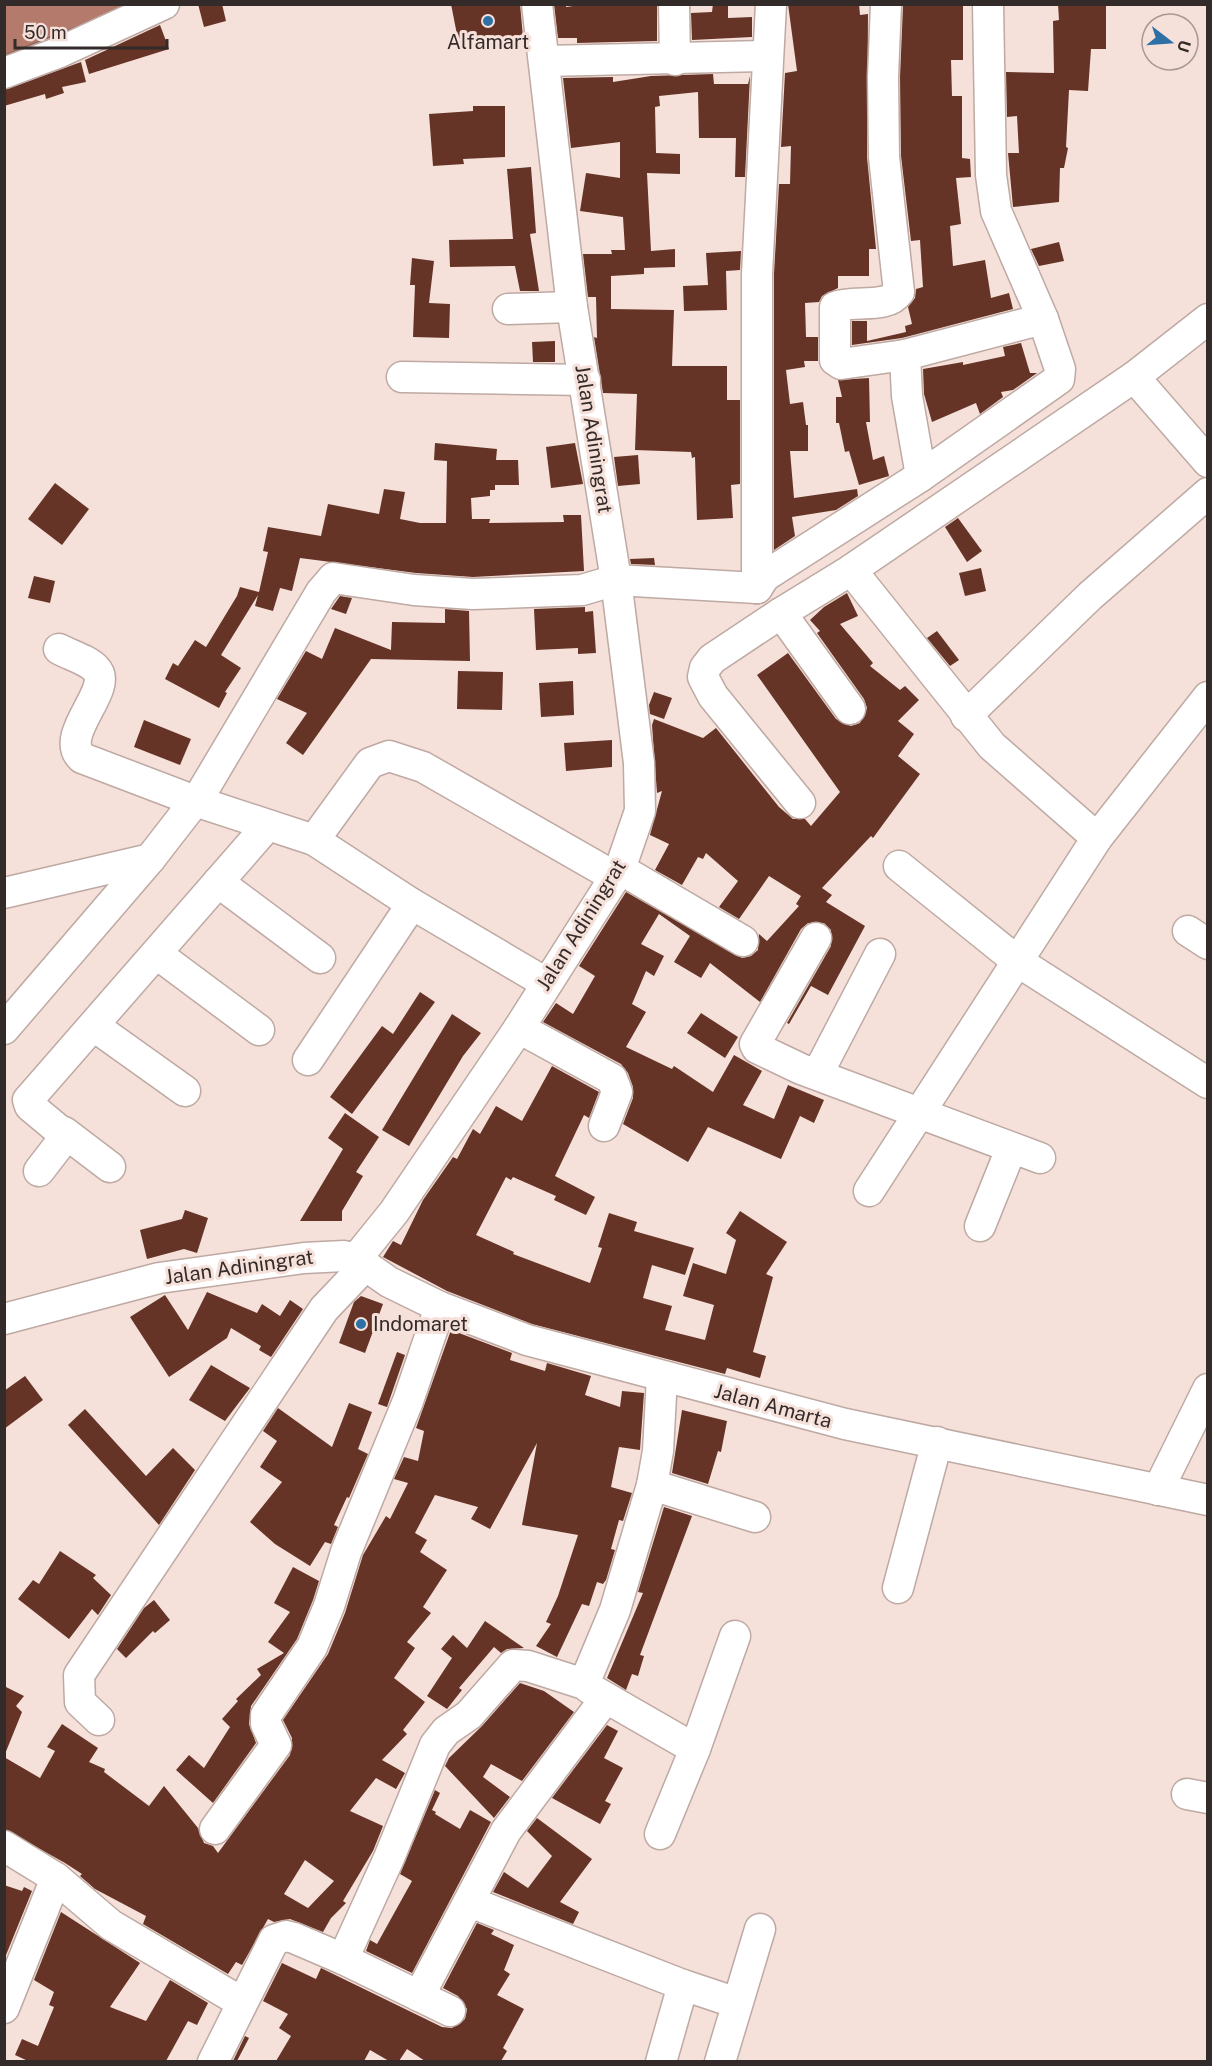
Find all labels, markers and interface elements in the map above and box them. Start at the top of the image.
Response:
scale bar [15,12,166,50]
north arrow [1140,12,1200,72]
marker: Alfamart [481,14,495,28]
text: 50 m [24,22,67,43]
place label: Alfamart [447,30,529,54]
text: U [1173,38,1195,55]
street label: Jalan Adiningrat [570,363,618,515]
street label: Jalan Adiningrat [531,855,631,995]
street label: Jalan Adiningrat [163,1245,315,1289]
place label: Indomaret [373,1312,468,1336]
marker: Indomaret [354,1317,368,1331]
street label: Jalan Amarta [711,1379,835,1433]

